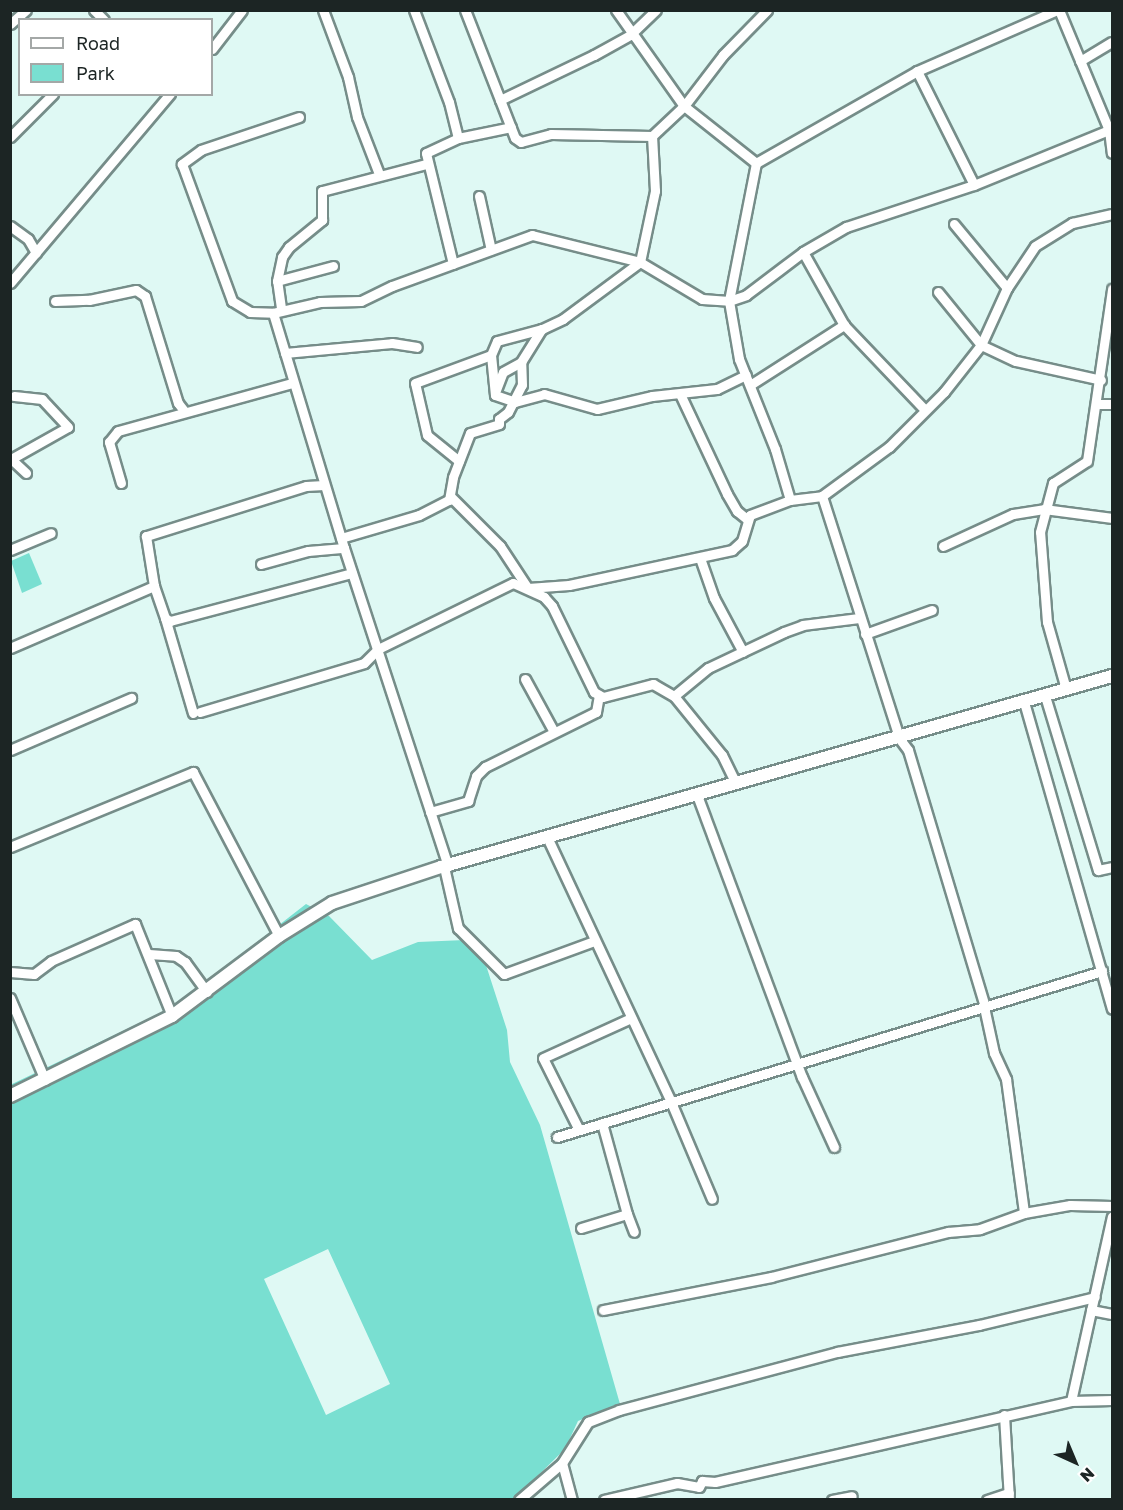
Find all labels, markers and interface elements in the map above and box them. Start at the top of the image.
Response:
legend [18,18,213,96]
text: Road [76,32,120,54]
text: Park [76,62,115,84]
north arrow [1045,1432,1105,1492]
text: N [1076,1464,1099,1486]

